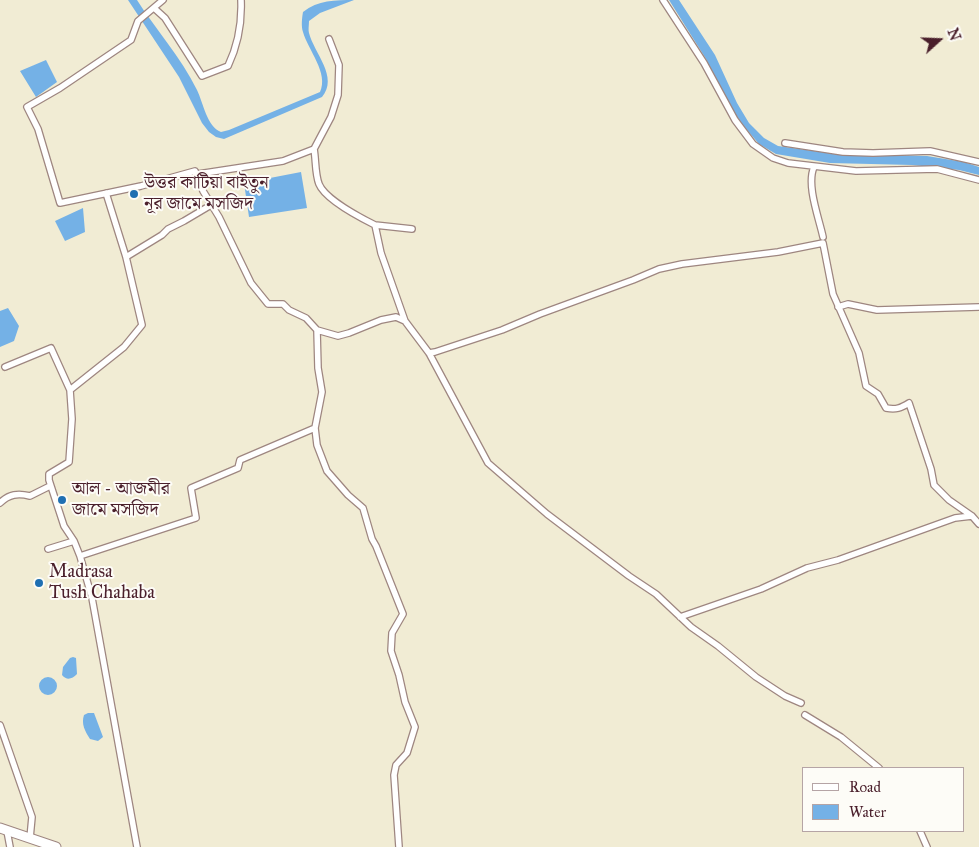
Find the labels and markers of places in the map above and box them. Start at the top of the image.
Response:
place label: উত্তর কাটিয়া বাইতুন নূর জামে মসজিদ [144,173,269,215]
marker: উত্তর কাটিয়া বাইতুন নূর জামে মসজিদ [128,188,140,200]
place label: আল - আজমীর জামে মসজিদ [72,479,170,522]
marker: আল - আজমীর জামে মসজিদ [56,494,68,506]
place label: Madrasa Tush Chahaba [49,562,155,604]
marker: Madrasa Tush Chahaba [33,577,45,589]

